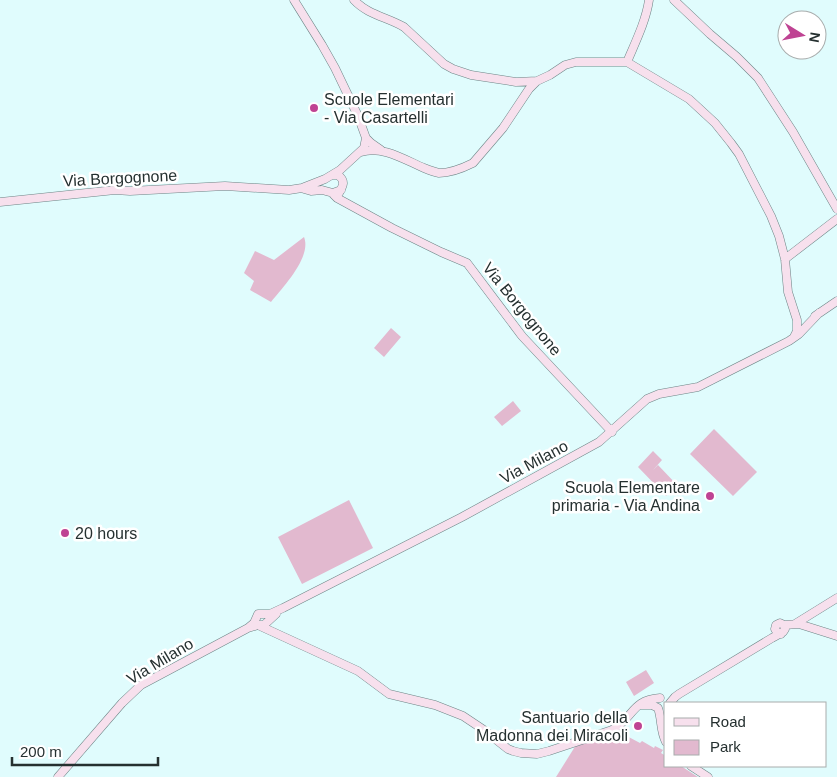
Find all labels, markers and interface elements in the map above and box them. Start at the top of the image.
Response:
north arrow [777,10,827,60]
text: N [806,31,824,44]
place label: Scuole Elementari - Via Casartelli [324,91,454,126]
marker: Scuole Elementari - Via Casartelli [308,102,320,114]
street label: Via Borgognone [62,167,178,189]
street label: Via Borgognone [479,259,565,359]
street label: Via Milano [497,437,571,487]
place label: Scuola Elementare primaria - Via Andina [552,479,700,514]
marker: Scuola Elementare primaria - Via Andina [704,490,716,502]
place label: 20 hours [75,525,137,542]
marker: 20 hours [59,527,71,539]
street label: Via Milano [124,635,196,687]
legend [664,702,827,767]
place label: Santuario della Madonna dei Miracoli [476,709,628,744]
text: Road [710,713,746,730]
marker: Santuario della Madonna dei Miracoli [632,720,644,732]
scale bar [12,734,159,766]
text: Park [710,738,741,755]
text: 200 m [20,743,62,760]

